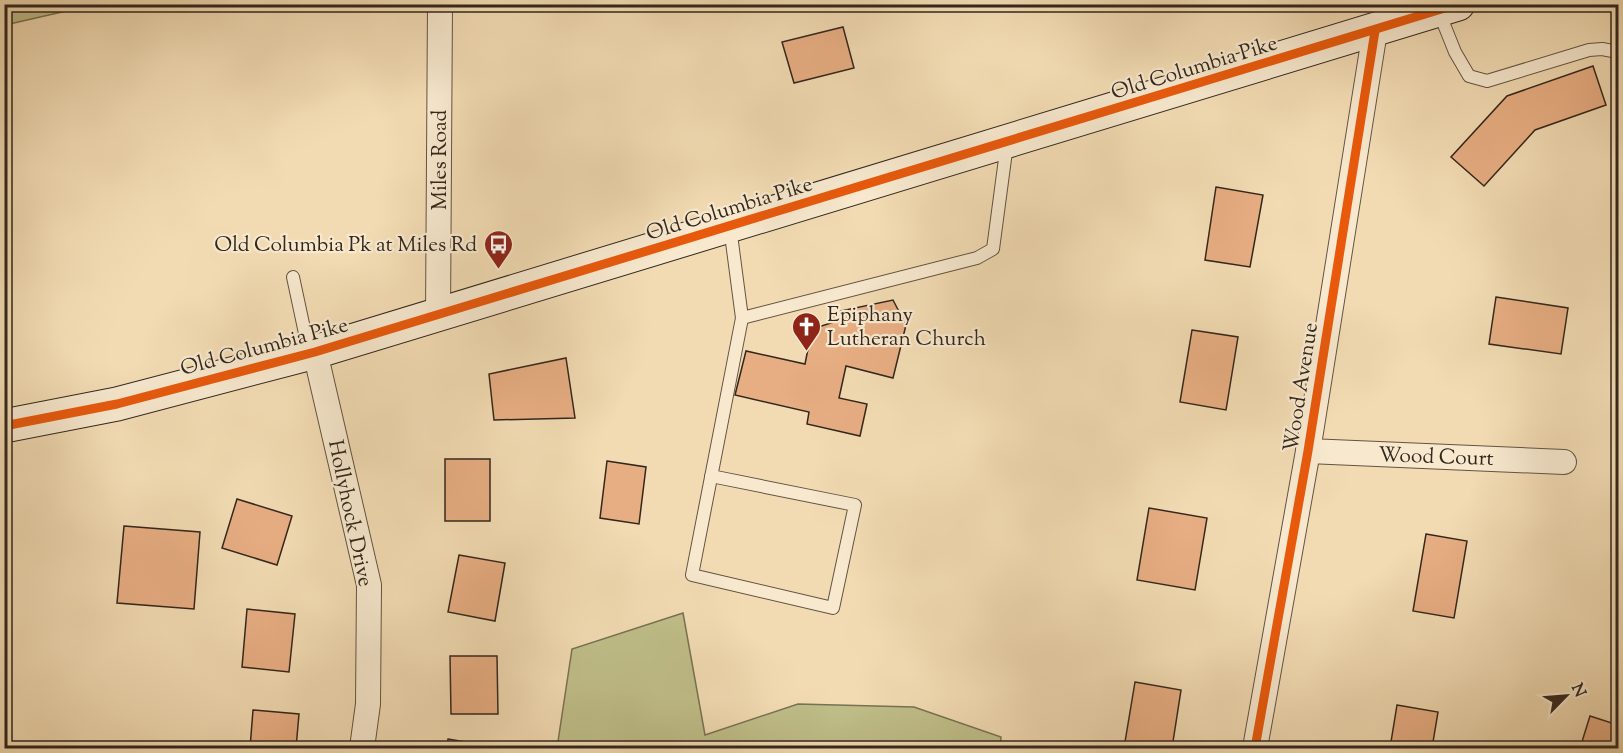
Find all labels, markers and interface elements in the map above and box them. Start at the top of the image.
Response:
street label: Old Columbia Pike [1108,29,1281,108]
street label: Miles Road [426,110,456,210]
street label: Old Columbia Pike [643,170,816,249]
bus stop icon: Old Columbia Pk at Miles Rd [482,228,514,270]
place label: Old Columbia Pk at Miles Rd [214,231,477,261]
place label: Epiphany Lutheran Church [827,301,986,355]
church icon: Epiphany Lutheran Church [790,310,822,352]
street label: Old Columbia Pike [177,311,352,385]
street label: Wood Avenue [1277,320,1327,454]
street label: Hollyhock Drive [319,437,379,590]
street label: Wood Court [1378,441,1494,475]
north arrow [1536,666,1596,726]
text: N [1564,680,1591,702]

